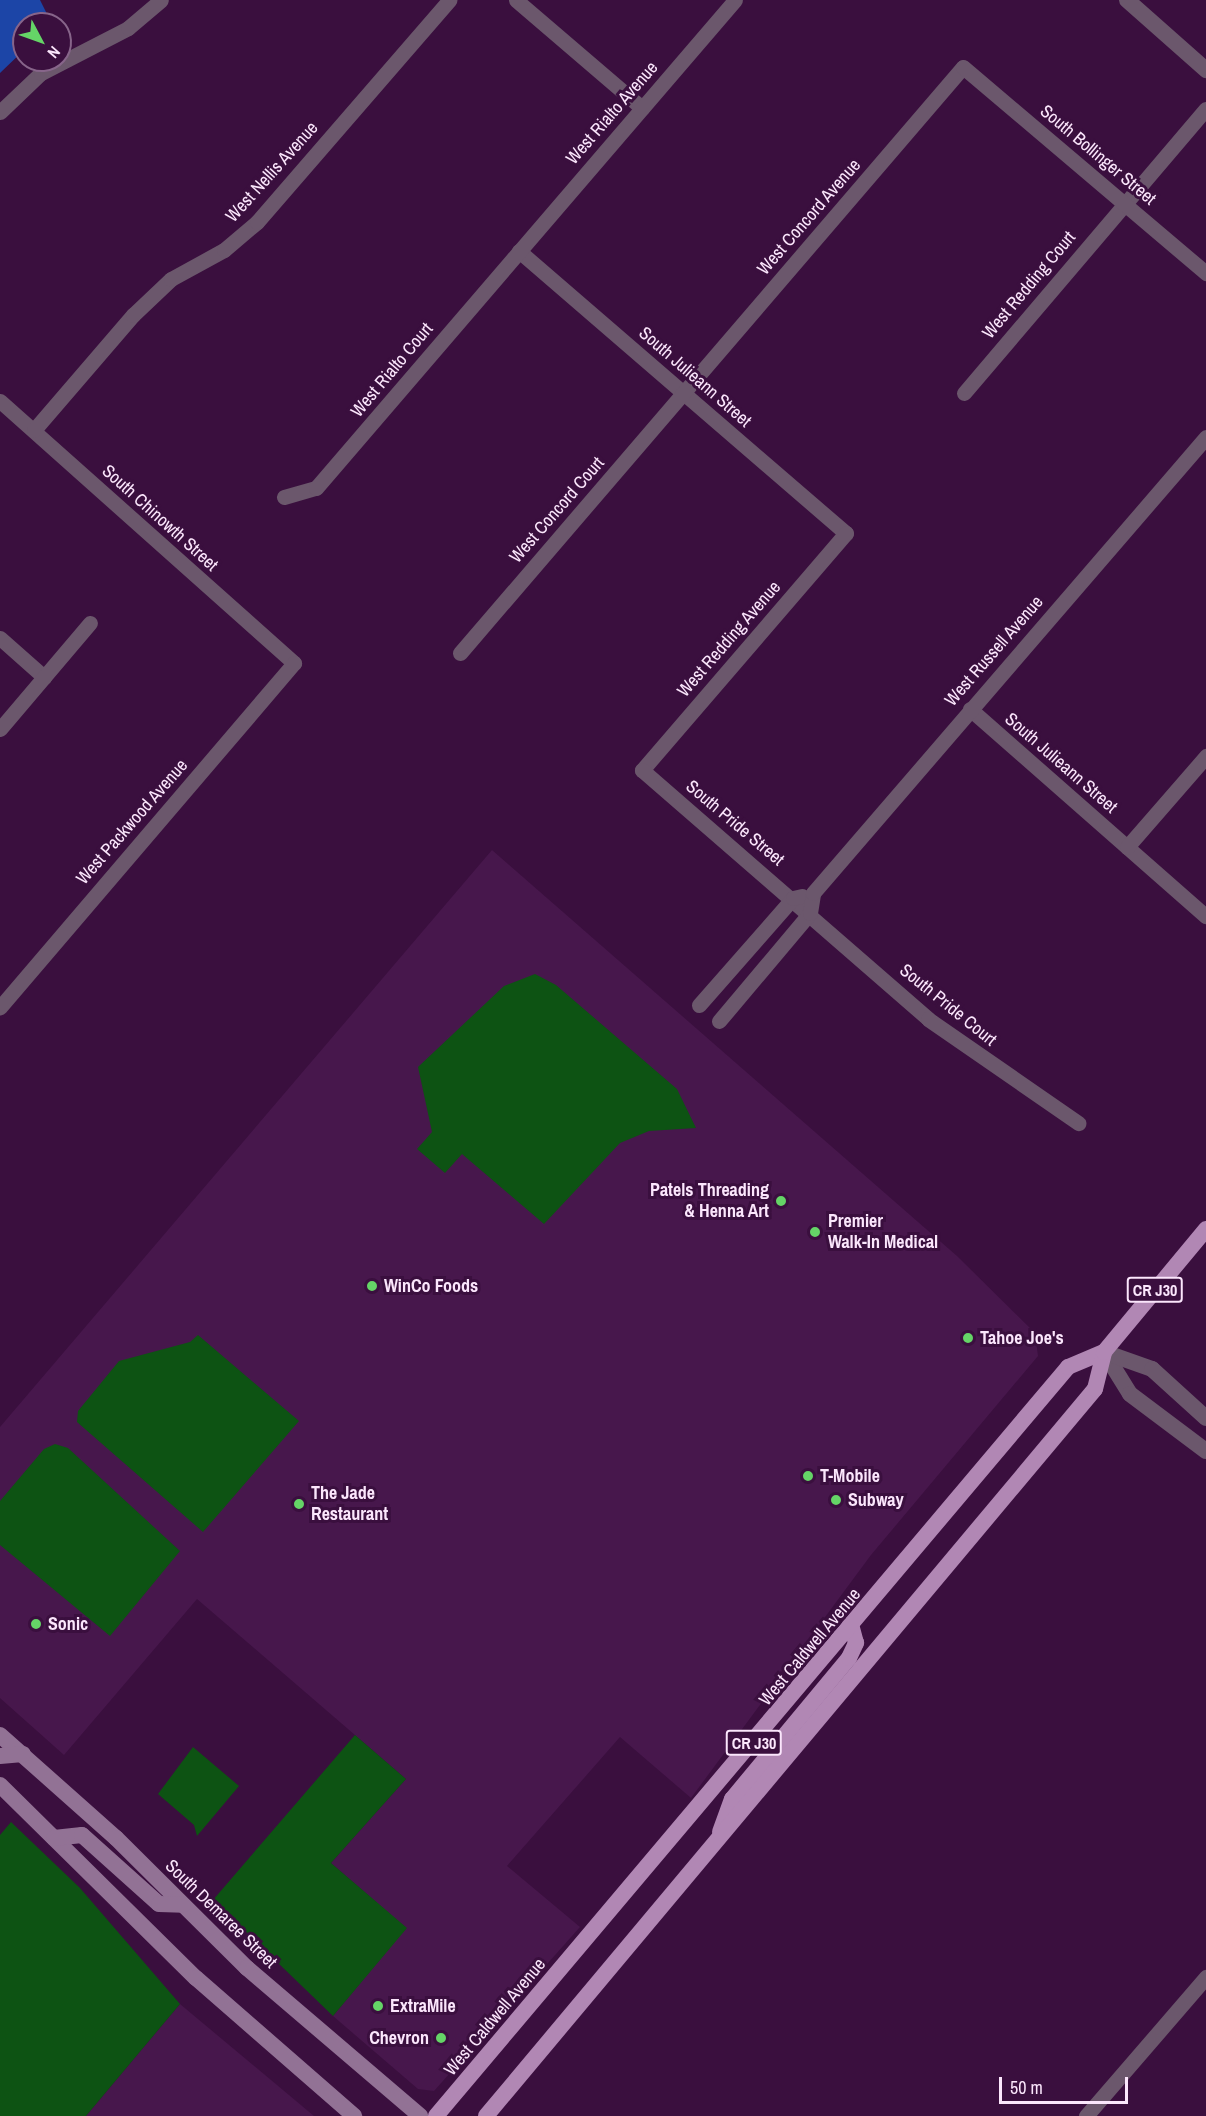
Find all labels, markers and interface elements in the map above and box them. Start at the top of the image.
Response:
north arrow [12,12,72,72]
text: N [43,42,65,63]
street label: West Rialto Avenue [561,57,663,169]
street label: South Bollinger Street [1036,100,1160,210]
street label: West Nellis Avenue [221,117,323,227]
street label: West Concord Avenue [753,154,865,280]
street label: West Redding Court [978,227,1080,343]
street label: West Rialto Court [346,319,438,421]
street label: South Julieann Street [634,322,756,432]
street label: West Concord Court [505,453,609,567]
street label: South Chinowth Street [98,460,222,576]
street label: West Redding Avenue [673,576,785,702]
street label: West Russell Avenue [940,591,1048,711]
street label: South Julieann Street [1000,708,1122,818]
street label: West Packwood Avenue [72,755,192,889]
street label: South Pride Street [682,776,788,870]
street label: South Pride Court [895,959,1001,1051]
place label: Patels Threading & Henna Art [650,1180,769,1222]
marker: Patels Threading & Henna Art [774,1194,788,1208]
place label: Premier Walk-In Medical [828,1211,938,1254]
marker: Premier Walk-In Medical [806,1223,824,1241]
place label: WinCo Foods [384,1275,478,1297]
road number: CR J30 [1126,1277,1184,1303]
marker: WinCo Foods [365,1279,379,1293]
place label: Tahoe Joe's [980,1327,1064,1349]
marker: Tahoe Joe's [961,1331,975,1345]
place label: T-Mobile [820,1465,880,1487]
marker: T-Mobile [801,1469,815,1483]
place label: The Jade Restaurant [311,1483,388,1526]
place label: Subway [848,1489,904,1511]
marker: Subway [829,1493,843,1507]
marker: The Jade Restaurant [292,1497,306,1511]
street label: West Caldwell Avenue [754,1584,866,1710]
place label: Sonic [48,1613,88,1635]
marker: Sonic [29,1617,43,1631]
road number: CR J30 [726,1730,783,1756]
street label: South Demaree Street [161,1855,281,1973]
street label: West Caldwell Avenue [439,1954,551,2080]
place label: ExtraMile [390,1995,456,2017]
marker: ExtraMile [371,1999,385,2013]
place label: Chevron [369,2027,429,2049]
marker: Chevron [434,2031,448,2045]
scale bar [1002,2065,1131,2103]
text: 50 m [1010,2075,1043,2100]

